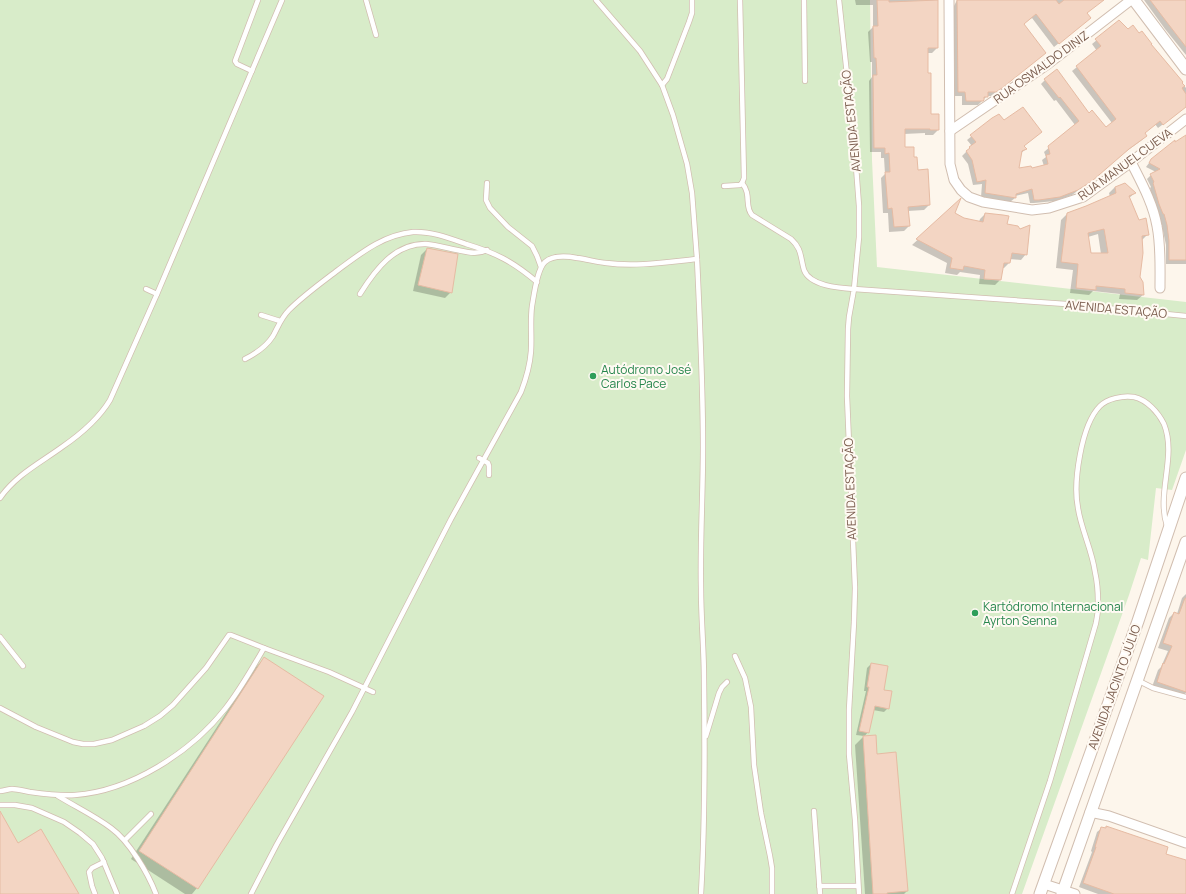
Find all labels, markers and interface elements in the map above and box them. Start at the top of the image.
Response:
street label: RUA OSWALDO DINIZ [990,27,1092,107]
street label: AVENIDA ESTAÇÃO [837,69,865,173]
street label: RUA MANUEL CUEVA [1074,124,1176,204]
street label: AVENIDA ESTAÇÃO [1064,296,1168,322]
place label: Autódromo José Carlos Pace [601,361,691,392]
marker: Autódromo José Carlos Pace [588,371,598,381]
street label: AVENIDA ESTAÇÃO [840,437,860,540]
place label: Kartódromo Internacional Ayrton Senna [983,598,1123,629]
marker: Kartódromo Internacional Ayrton Senna [970,608,980,618]
street label: AVENIDA JACINTO JÚLIO [1083,622,1145,752]

